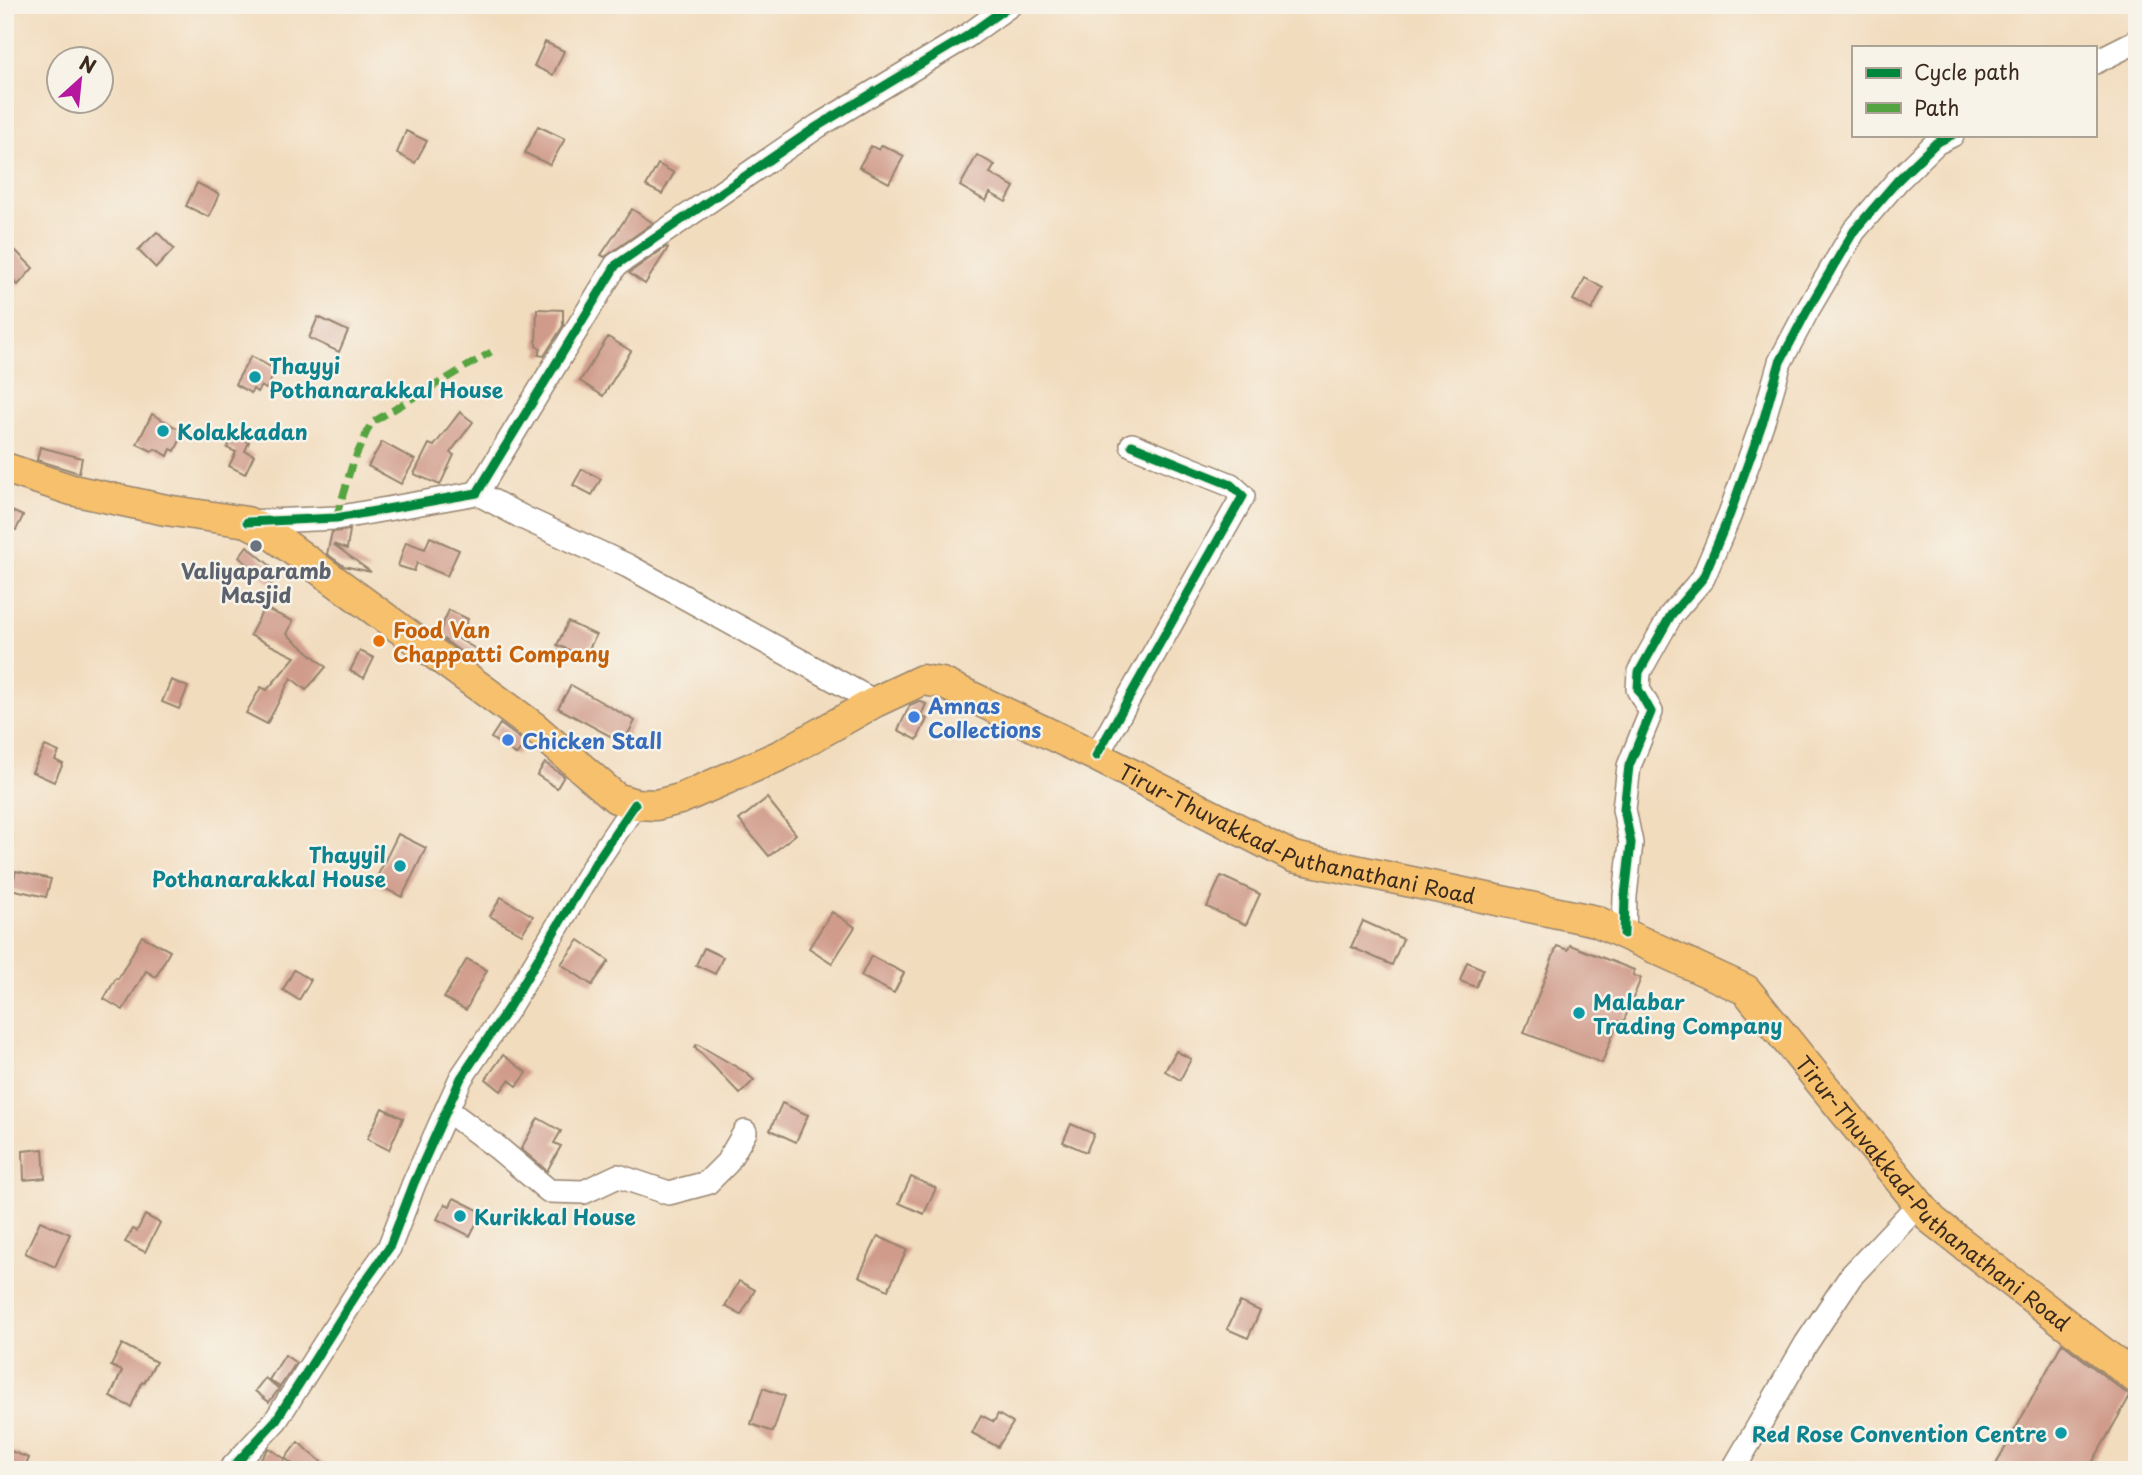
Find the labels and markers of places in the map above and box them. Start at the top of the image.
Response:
place label: Thayyi Pothanarakkal House [269,349,503,405]
marker: Thayyi Pothanarakkal House [247,369,263,385]
place label: Kolakkadan [177,415,308,447]
marker: Kolakkadan [155,423,171,439]
marker: Valiyaparamb Masjid [248,538,264,554]
place label: Valiyaparamb Masjid [181,554,331,610]
place label: Food Van Chappatti Company [393,613,610,669]
marker: Food Van Chappatti Company [371,633,387,649]
place label: Amnas Collections [927,689,1041,745]
marker: Amnas Collections [906,709,922,725]
place label: Chicken Stall [522,724,662,756]
marker: Chicken Stall [500,732,516,748]
place label: Thayyil Pothanarakkal House [152,838,386,894]
marker: Thayyil Pothanarakkal House [392,858,408,874]
place label: Malabar Trading Company [1593,985,1783,1041]
marker: Malabar Trading Company [1571,1005,1587,1021]
place label: Kurikkal House [474,1200,636,1232]
marker: Kurikkal House [452,1208,468,1224]
place label: Red Rose Convention Centre [1752,1417,2047,1449]
marker: Red Rose Convention Centre [2053,1425,2069,1441]

